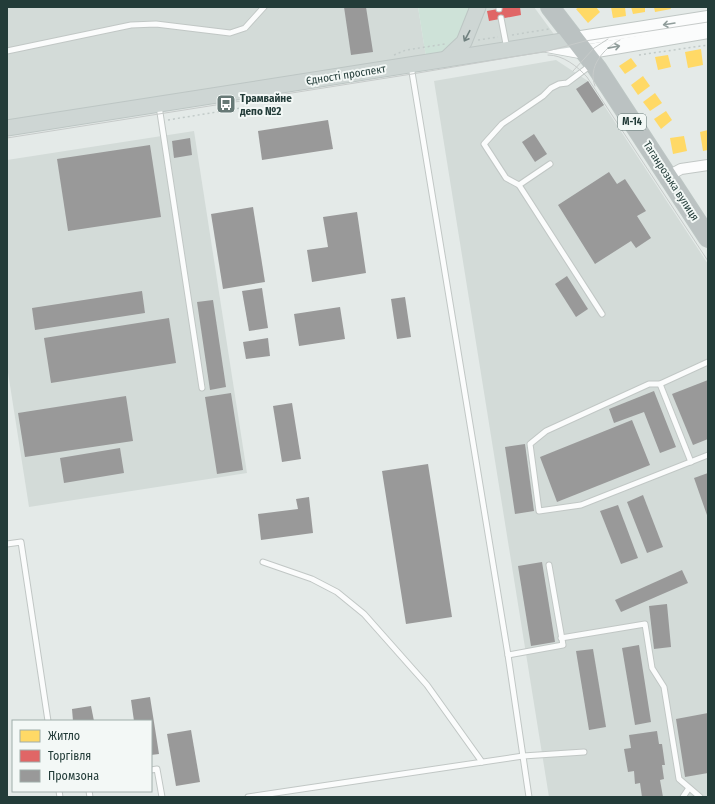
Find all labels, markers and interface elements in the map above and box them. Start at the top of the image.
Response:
one-way arrow [663,20,676,28]
one-way arrow [462,30,470,42]
one-way arrow [607,42,620,50]
street label: Єдності проспект [305,62,387,88]
place label: Трамвайне депо №2 [239,92,292,118]
bus stop icon: Трамвайне депо №2 [215,93,237,115]
road number: М-14 [618,114,646,130]
street label: Таганрозька вулиця [640,139,702,223]
legend [12,720,152,792]
text: Житло [48,729,80,743]
text: Торгівля [48,749,91,763]
text: Промзона [48,769,99,783]

